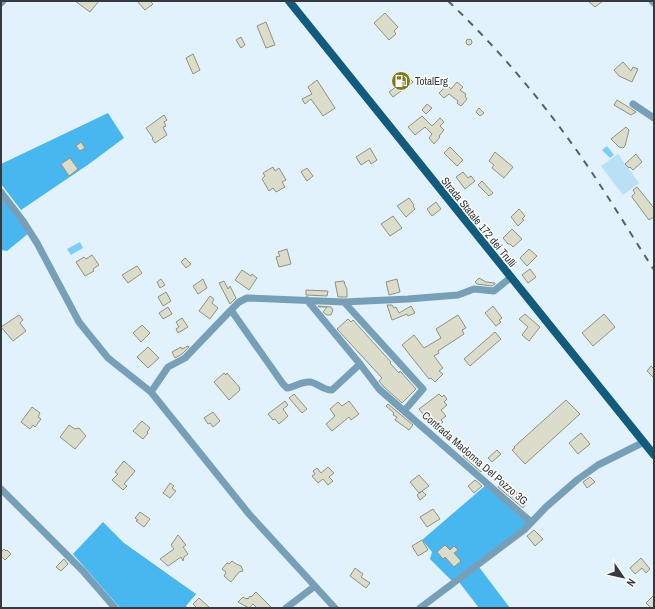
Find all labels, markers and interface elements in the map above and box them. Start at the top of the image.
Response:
fuel station icon: TotalErg [390,70,412,92]
place label: TotalErg [415,74,448,88]
street label: Strada Statale 172 dei Trulli [438,174,520,270]
street label: Contrada Madonna Del Pozzo 3G [419,408,531,508]
north arrow [603,557,643,597]
text: N [624,576,639,589]

